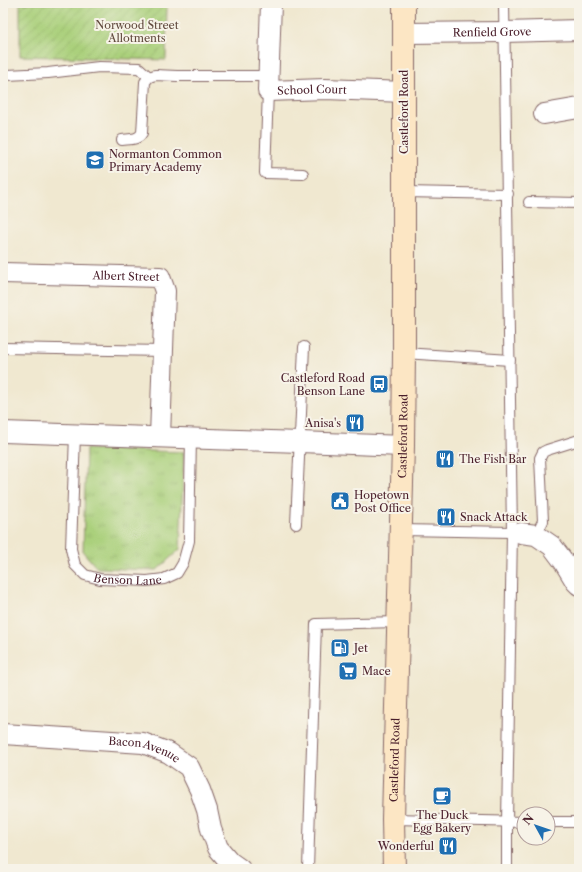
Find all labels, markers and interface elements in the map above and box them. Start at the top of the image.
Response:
park label: Norwood Street Allotments [95,18,179,45]
street label: Renfield Grove [453,24,532,40]
street label: Castleford Road [397,70,411,154]
street label: School Court [277,82,347,98]
place label: Normanton Common Primary Academy [109,147,222,174]
school or university icon: Normanton Common Primary Academy [84,149,106,171]
street label: Albert Street [91,268,160,284]
place label: Castleford Road Benson Lane [281,371,365,398]
bus stop icon: Castleford Road Benson Lane [368,373,390,395]
street label: Castleford Road [395,394,411,478]
restaurant icon: Anisa's [344,412,366,434]
place label: Anisa's [304,416,341,430]
restaurant icon: The Fish Bar [434,448,456,470]
place label: The Fish Bar [459,452,527,466]
place label: Hopetown Post Office [354,488,411,515]
public building icon: Hopetown Post Office [329,490,351,512]
restaurant icon: Snack Attack [435,506,457,528]
place label: Snack Attack [460,510,528,524]
street label: Benson Lane [92,571,163,588]
fuel station icon: Jet [329,637,351,659]
place label: Jet [352,641,368,655]
supermarket icon: Mace [337,660,359,682]
place label: Mace [362,664,391,678]
street label: Castleford Road [386,717,403,802]
street label: Bacon Avenue [108,734,183,766]
cafe icon: The Duck Egg Bakery [431,785,453,807]
north arrow [516,806,556,846]
place label: The Duck Egg Bakery [413,808,472,835]
text: N [520,811,537,828]
restaurant icon: Wonderful [437,835,459,857]
place label: Wonderful [377,839,435,853]

